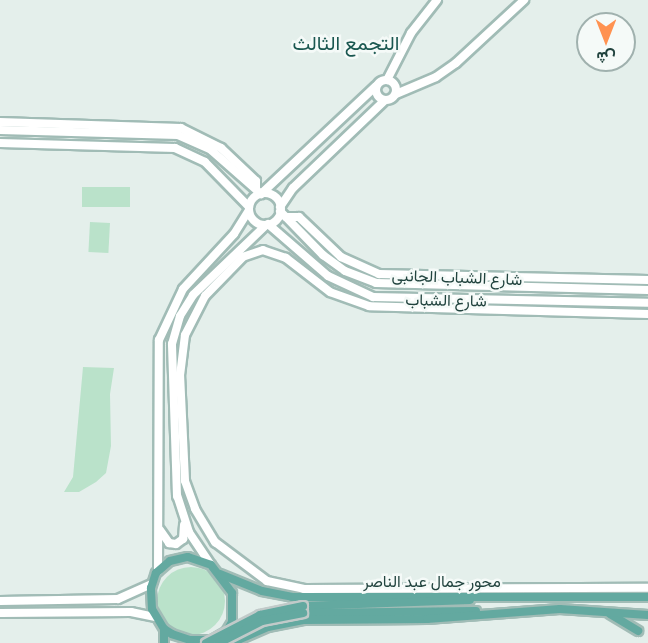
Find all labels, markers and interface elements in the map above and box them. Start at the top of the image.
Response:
north arrow [576,12,636,72]
district label: التجمع الثالث [292,30,400,54]
text: ش [596,48,616,68]
street label: شارع الشباب الجانبى [391,265,523,289]
street label: شارع الشباب [405,290,487,310]
street label: محور جمال عبد الناصر [363,571,501,591]

